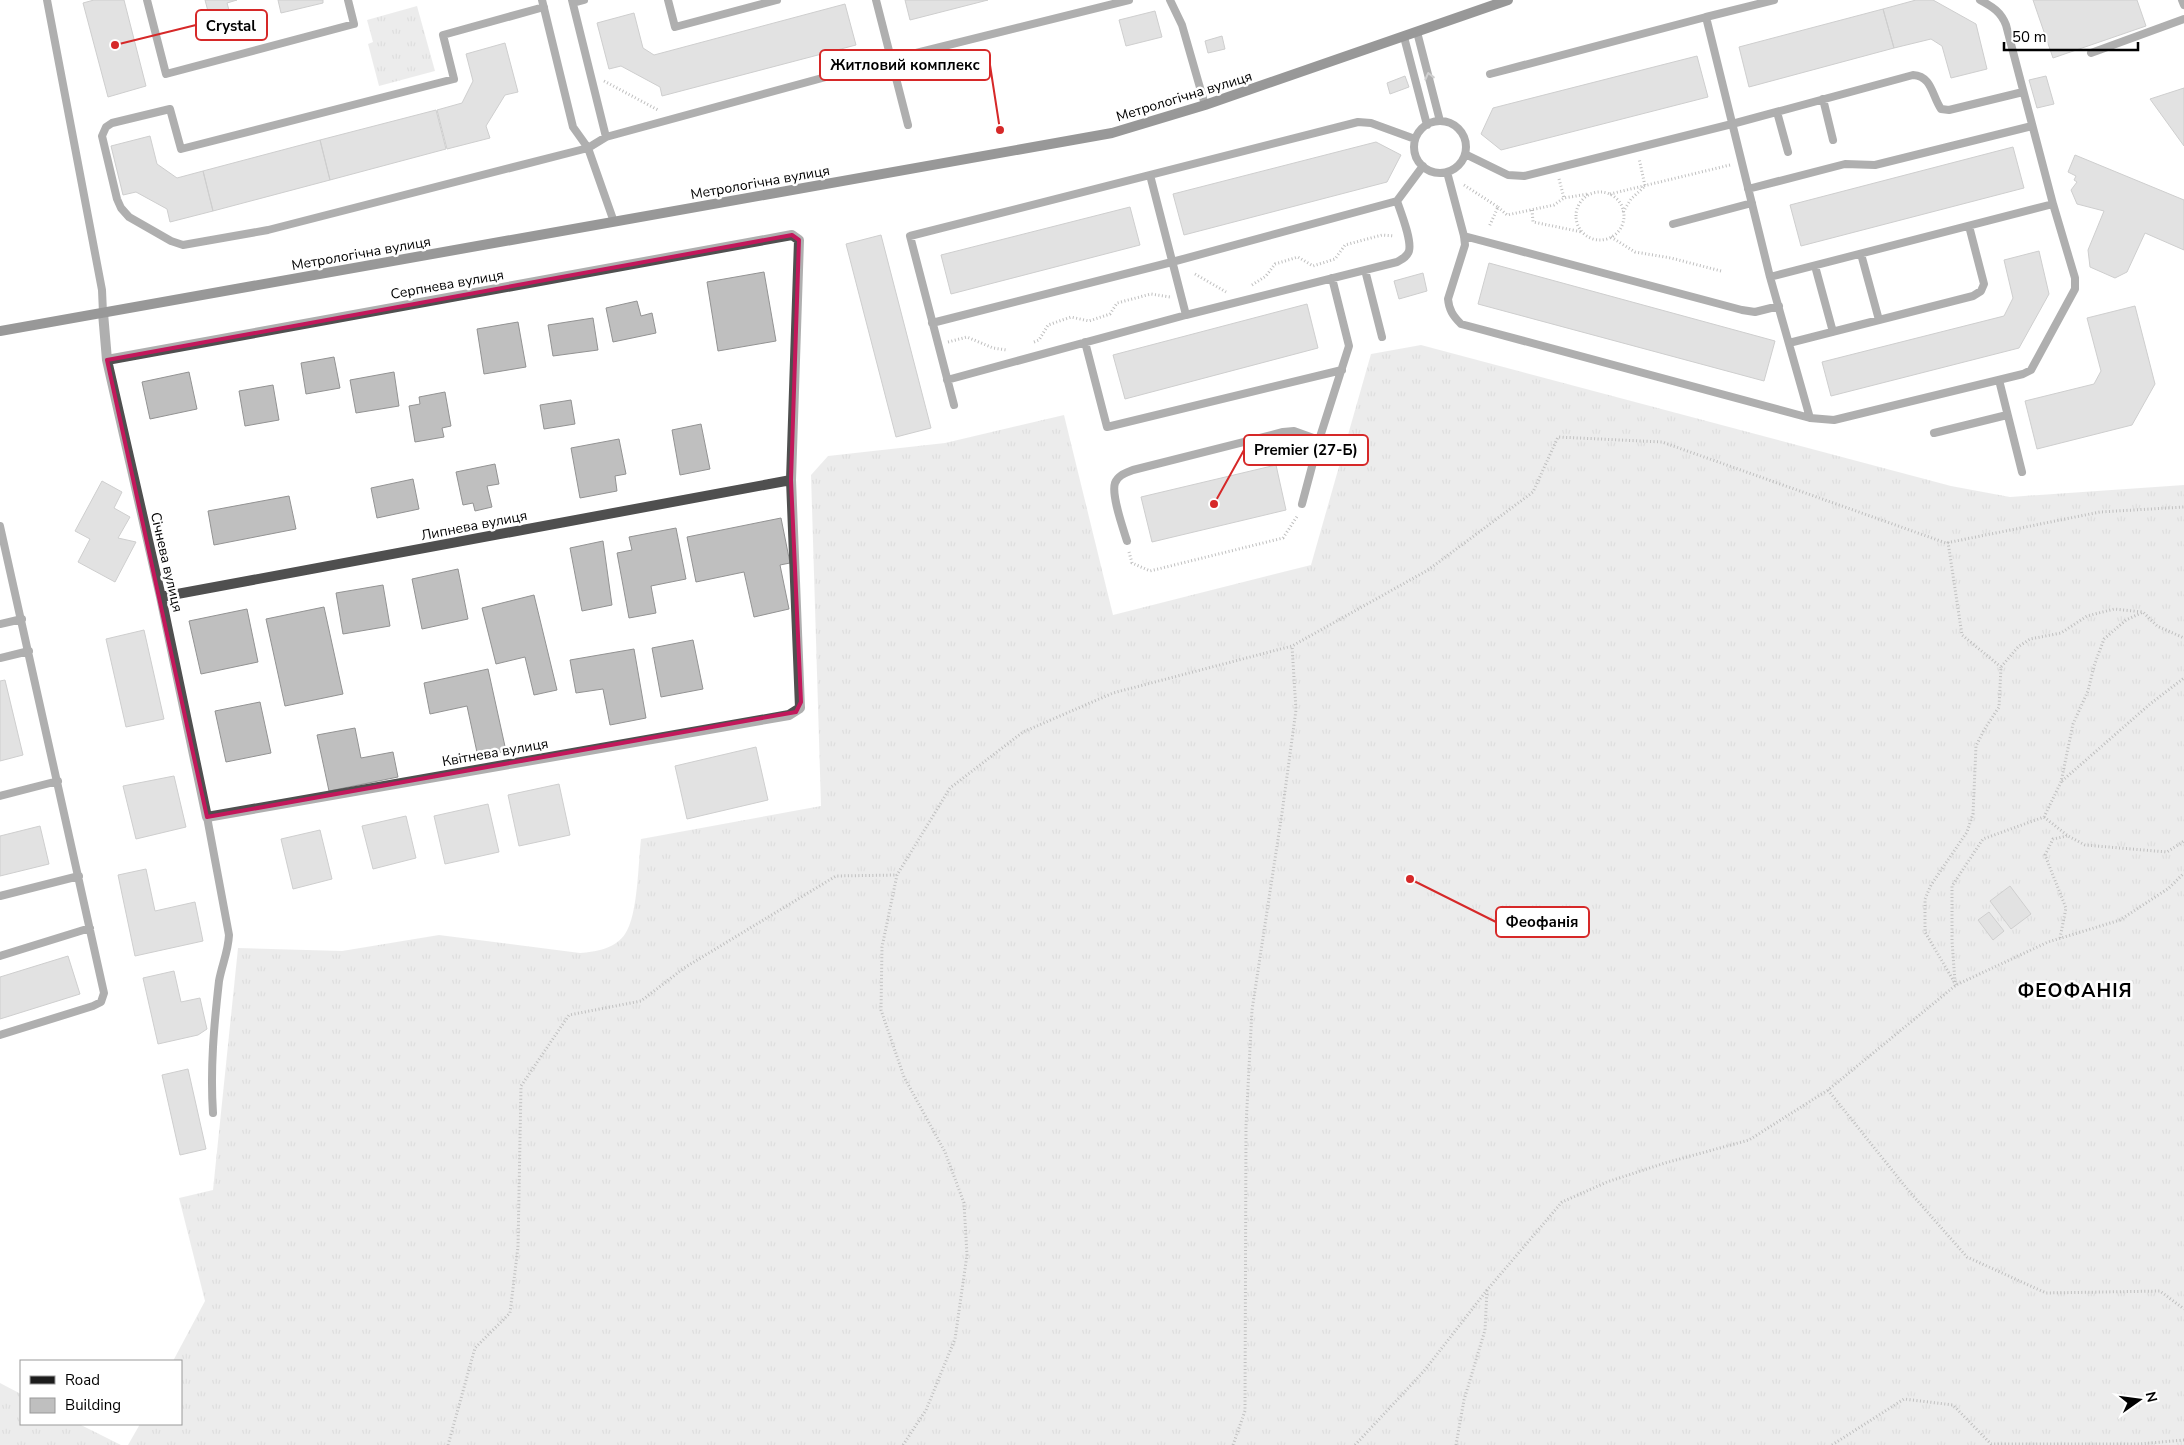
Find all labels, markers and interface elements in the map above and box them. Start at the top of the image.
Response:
callout: Crystal [196,10,267,40]
text: Crystal [206,16,256,36]
scale bar [2004,20,2138,52]
text: 50 m [2012,27,2047,47]
callout: Житловий комплекс [820,50,990,80]
text: Житловий комплекс [830,55,980,75]
street label: Метрологічна вулиця [1114,67,1254,126]
one-way arrow [1424,72,1435,81]
street label: Метрологічна вулиця [689,161,831,204]
street label: Метрологічна вулиця [290,232,432,275]
street label: Серпнева вулиця [389,265,505,304]
callout: Premier (27-Б) [1244,435,1368,465]
text: Premier (27-Б) [1254,440,1358,460]
street label: Липнева вулиця [419,506,529,545]
street label: Січнева вулиця [146,510,187,614]
street label: Квітнева вулиця [440,734,550,771]
callout: Феофанія [1496,907,1589,937]
text: Феофанія [1505,912,1579,932]
district label: ФЕОФАНІЯ [2017,978,2133,1004]
legend [20,1360,182,1425]
text: Road [65,1370,100,1390]
north arrow [2114,1375,2164,1425]
text: N [2141,1390,2162,1404]
text: Building [65,1395,121,1415]

